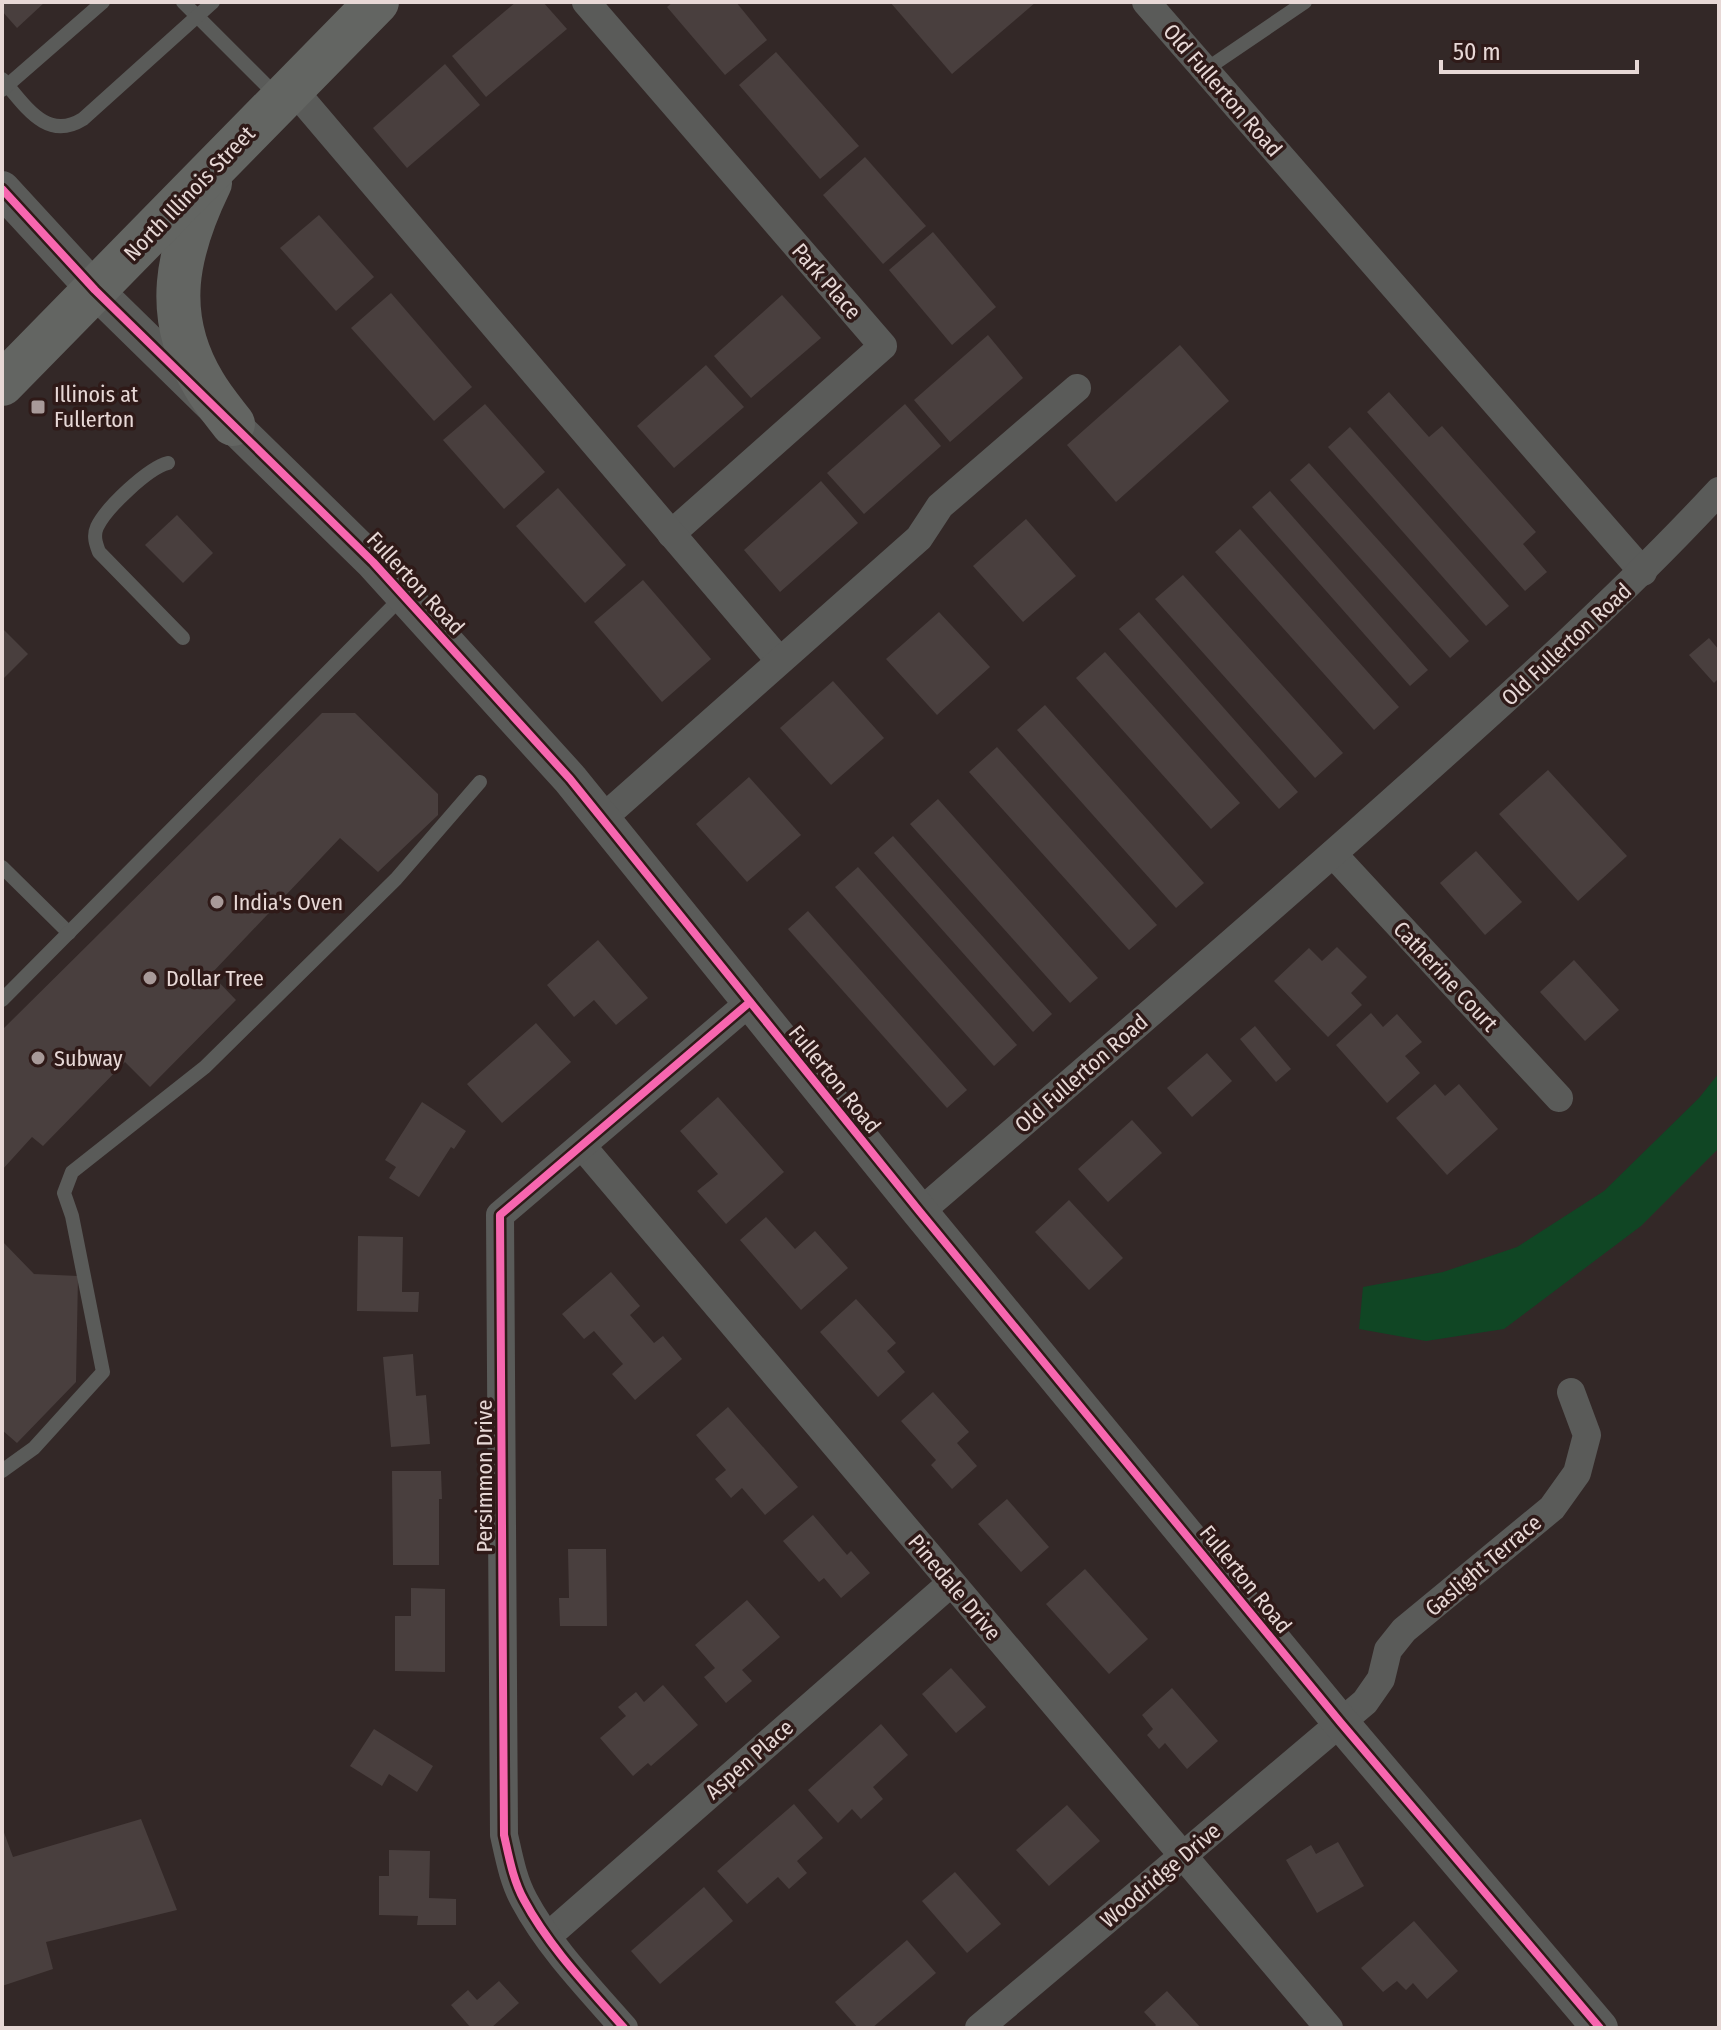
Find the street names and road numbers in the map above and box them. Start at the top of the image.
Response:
street label: Old Fullerton Road [1157,18,1288,162]
street label: North Illinois Street [118,120,261,266]
street label: Park Place [786,238,867,325]
street label: Fullerton Road [361,526,470,641]
street label: Old Fullerton Road [1496,577,1637,711]
street label: Catherine Court [1388,916,1504,1038]
street label: Old Fullerton Road [1009,1008,1153,1139]
street label: Fullerton Road [783,1020,886,1139]
street label: Persimmon Drive [471,1400,498,1552]
street label: Gaslight Terrace [1420,1509,1547,1622]
street label: Fullerton Road [1194,1520,1297,1639]
street label: Pinedale Drive [902,1529,1007,1646]
street label: Aspen Place [700,1714,799,1805]
street label: Woodridge Drive [1095,1817,1226,1934]

